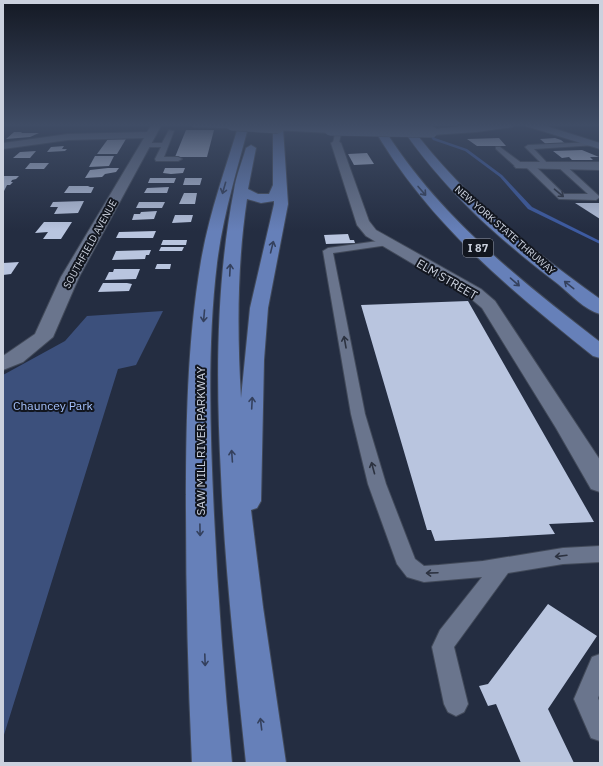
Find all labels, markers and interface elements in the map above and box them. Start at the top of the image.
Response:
one-way arrow [220,181,227,194]
street label: NEW YORK STATE THRUWAY [452,183,558,277]
one-way arrow [417,186,426,196]
one-way arrow [553,188,564,197]
street label: SOUTHFIELD AVENUE [60,197,120,291]
road number: I 87 [463,239,493,257]
one-way arrow [268,241,276,254]
street label: ELM STREET [414,256,480,303]
one-way arrow [227,264,234,277]
one-way arrow [510,277,520,286]
one-way arrow [563,280,574,289]
one-way arrow [200,309,207,322]
one-way arrow [341,335,349,348]
street label: SAW MILL RIVER PARKWAY [193,366,208,516]
one-way arrow [248,397,256,410]
park label: Chauncey Park [13,398,94,413]
one-way arrow [229,450,236,463]
one-way arrow [368,462,376,475]
one-way arrow [196,523,204,536]
one-way arrow [555,553,568,560]
one-way arrow [426,570,439,577]
one-way arrow [201,653,208,666]
one-way arrow [257,718,265,731]

